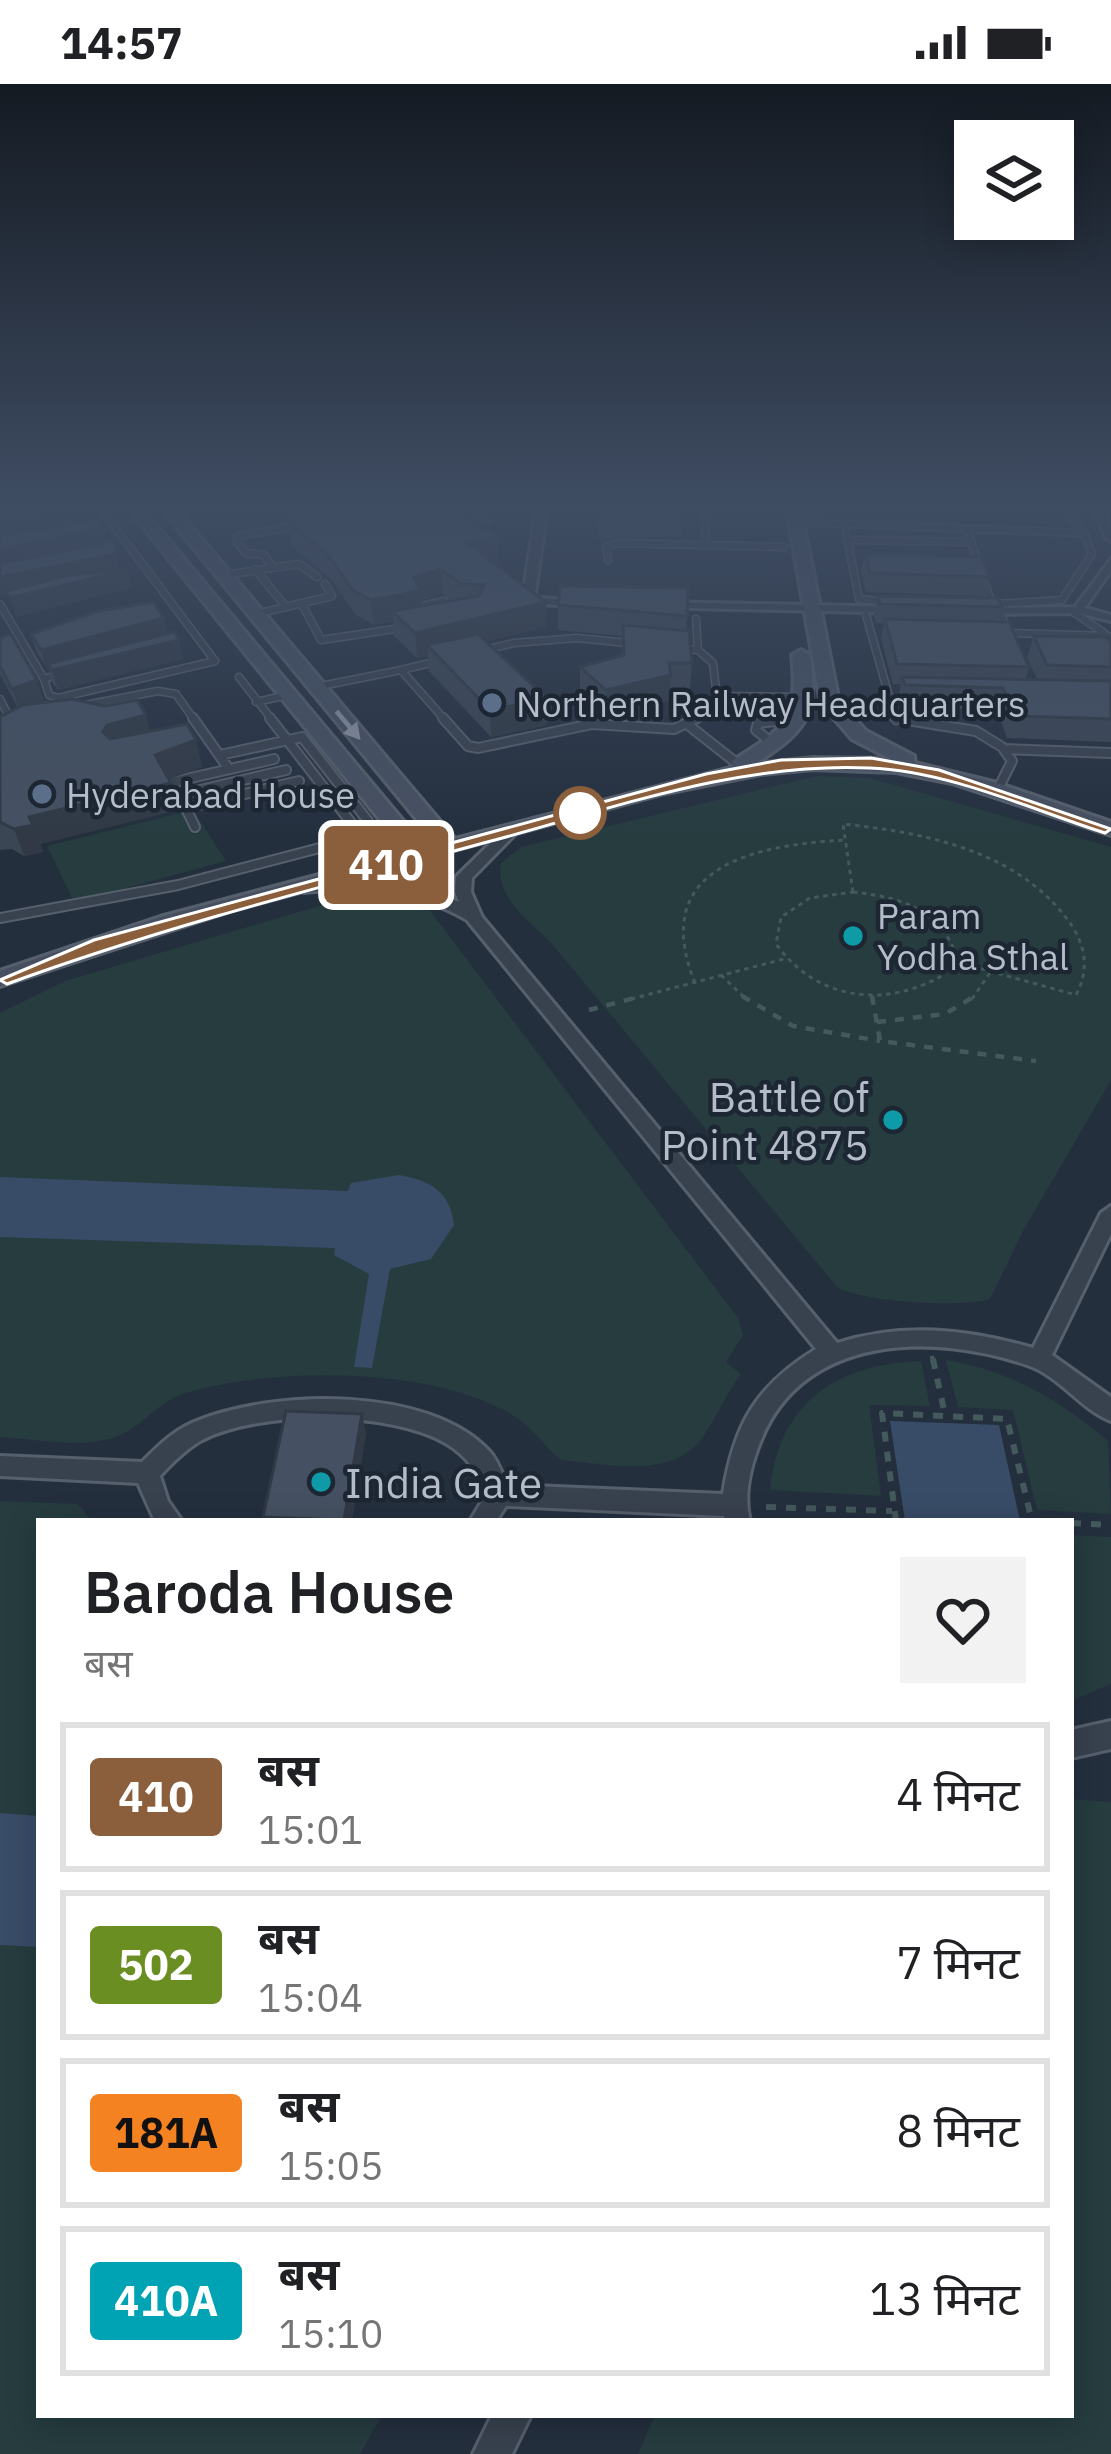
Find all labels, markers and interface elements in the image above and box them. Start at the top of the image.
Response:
text: 14:57 [60,13,183,71]
map controls [954,120,1074,240]
button: layers [954,120,1074,240]
place label: Northern Railway Headquarters [516,680,1026,727]
marker: Northern Railway Headquarters [479,690,505,716]
one-way arrow [335,709,360,740]
place label: Hyderabad House [66,771,355,818]
marker: Hyderabad House [29,781,55,807]
unlabelled marker [555,788,605,838]
line badge: 410 [317,826,455,904]
text: 410 [348,837,424,892]
place label: Param Yodha Sthal [877,892,1069,980]
marker: Param Yodha Sthal [840,923,866,949]
place label: Battle of Point 4875 [661,1069,869,1172]
marker: Battle of Point 4875 [880,1107,906,1133]
place label: India Gate [345,1455,542,1510]
marker: India Gate [308,1469,334,1495]
text: Baroda House [84,1555,454,1629]
button: heart [900,1557,1026,1683]
text: बस [84,1637,133,1688]
text: बस [258,1740,319,1798]
text: 4 मिनट [896,1765,1020,1823]
text: 410 [118,1769,194,1824]
text: 15:01 [258,1804,363,1855]
text: बस [258,1908,319,1966]
text: 7 मिनट [896,1933,1020,1991]
text: 502 [118,1937,194,1992]
text: 15:04 [258,1972,363,2023]
text: बस [278,2076,339,2134]
text: 8 मिनट [896,2101,1020,2159]
text: 181A [114,2105,218,2160]
text: 15:05 [278,2140,383,2191]
text: बस [278,2244,339,2302]
text: 13 मिनट [869,2269,1020,2327]
text: 410A [114,2273,218,2328]
text: 15:10 [278,2308,383,2359]

